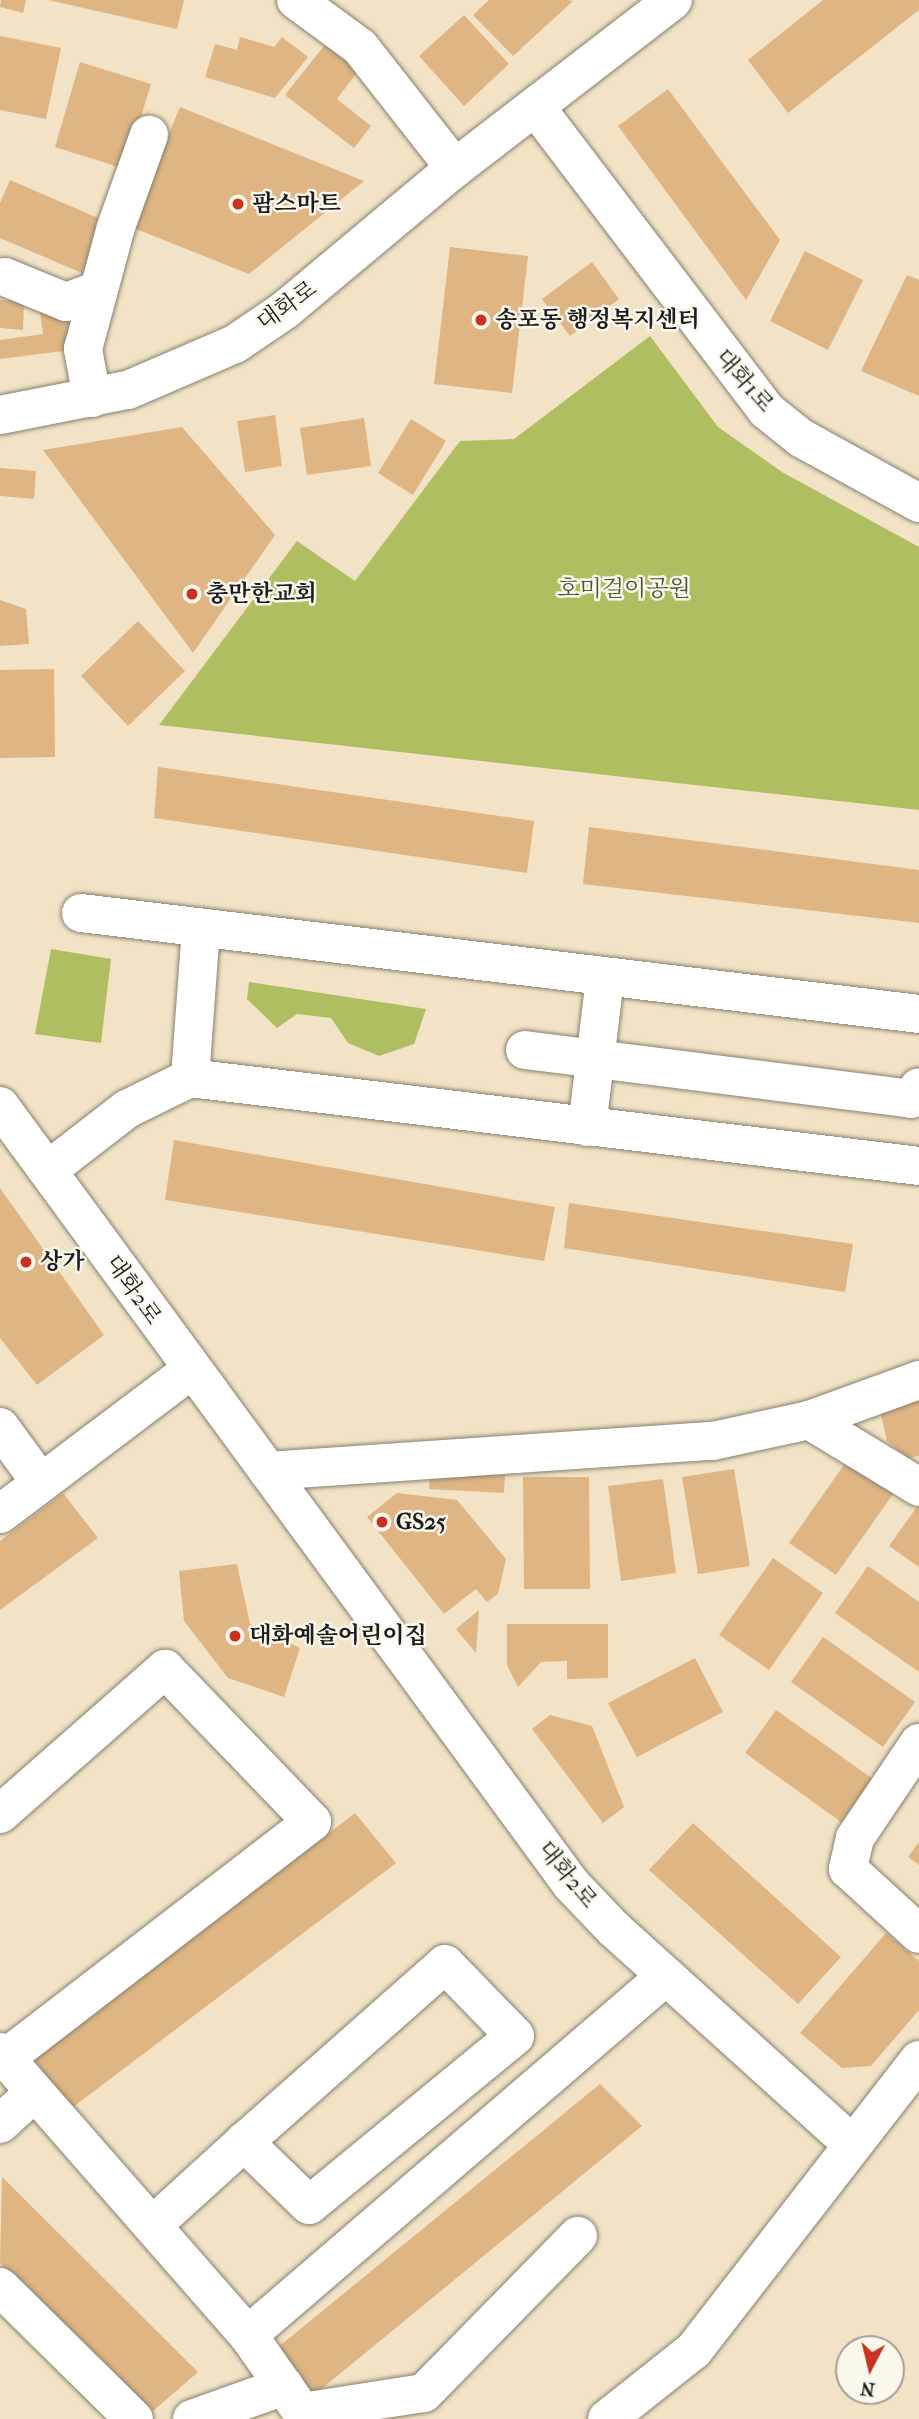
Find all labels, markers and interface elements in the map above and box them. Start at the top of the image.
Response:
place label: 팜스마트 [252,190,341,218]
marker: 팜스마트 [230,196,246,212]
street label: 대화로 [252,275,322,337]
place label: 송포동 행정복지센터 [495,306,700,334]
marker: 송포동 행정복지센터 [473,312,489,328]
street label: 대화1로 [709,344,779,418]
park label: 호미걸이공원 [557,575,691,603]
place label: 충만한교회 [206,580,317,608]
marker: 충만한교회 [184,586,200,602]
place label: 상가 [40,1248,84,1276]
street label: 대화2로 [99,1250,167,1330]
marker: 상가 [18,1254,34,1270]
place label: GS25 [396,1508,446,1536]
marker: GS25 [374,1514,390,1530]
place label: 대화예솔어린이집 [249,1622,427,1650]
marker: 대화예솔어린이집 [227,1628,243,1644]
street label: 대화2로 [532,1836,602,1914]
north arrow [835,2335,905,2405]
text: N [859,2377,876,2401]

